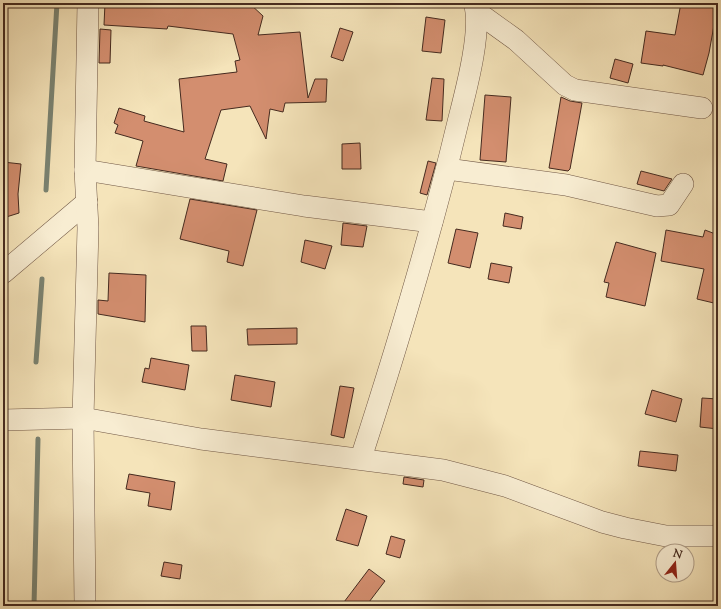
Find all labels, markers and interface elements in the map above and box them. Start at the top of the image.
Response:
north arrow [655,543,695,583]
text: N [670,545,684,563]

